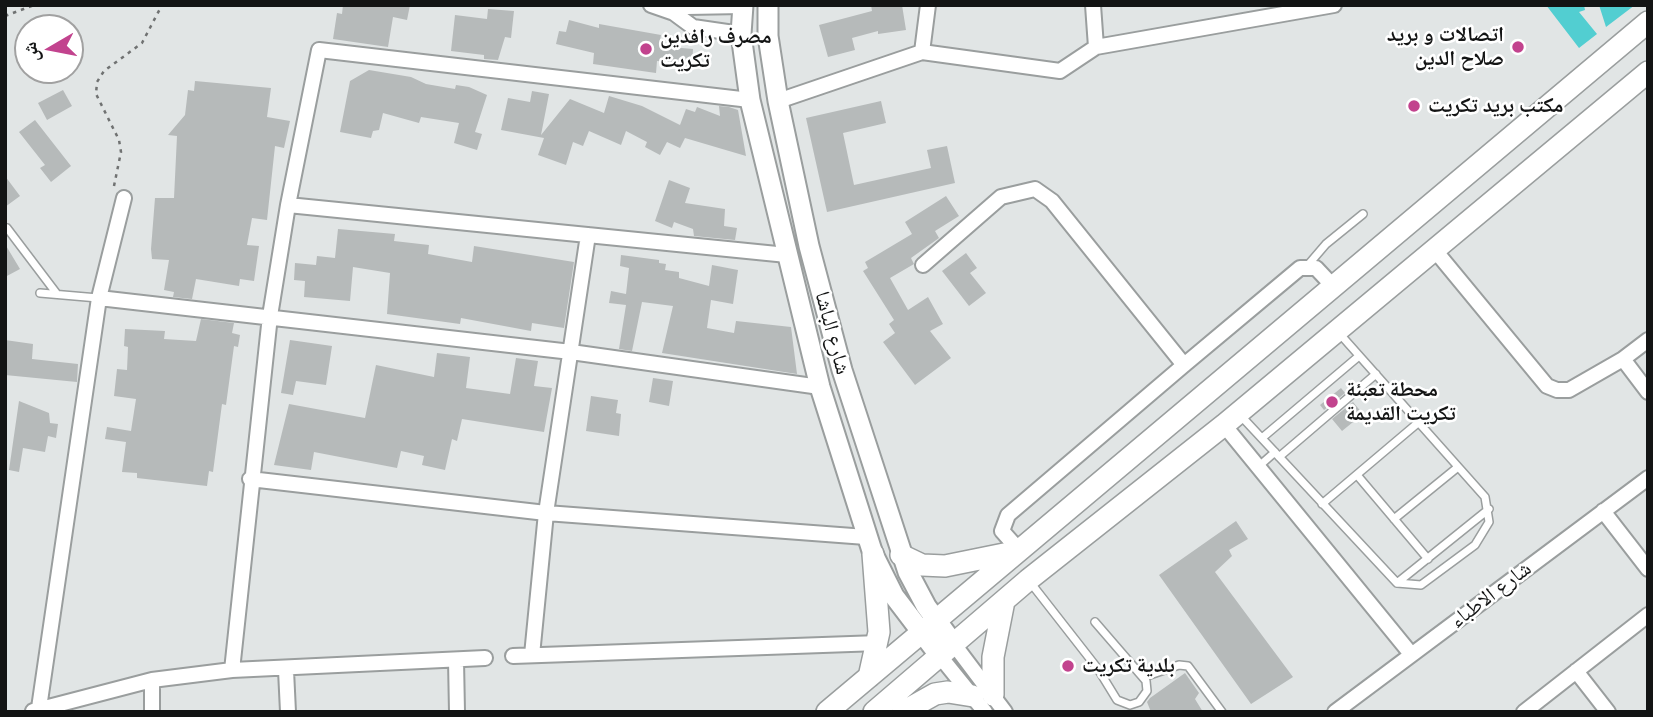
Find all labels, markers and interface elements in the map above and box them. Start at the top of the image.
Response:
north arrow [14,14,84,84]
place label: اتصالات و بريد صلاح الدين [1387,22,1504,72]
place label: مصرف رافدين تكريت [660,24,772,74]
marker: اتصالات و بريد صلاح الدين [1510,39,1526,55]
text: ش [17,40,44,64]
marker: مصرف رافدين تكريت [638,41,654,57]
place label: مكتب بريد تكريت [1428,93,1564,119]
marker: مكتب بريد تكريت [1406,98,1422,114]
street label: شارع الباشا [809,289,855,377]
place label: محطة تعبئة تكريت القديمة [1346,377,1456,427]
marker: محطة تعبئة تكريت القديمة [1324,394,1340,410]
street label: شارع الاطباء [1445,556,1537,634]
place label: بلدية تكريت [1082,653,1175,679]
marker: بلدية تكريت [1060,658,1076,674]

